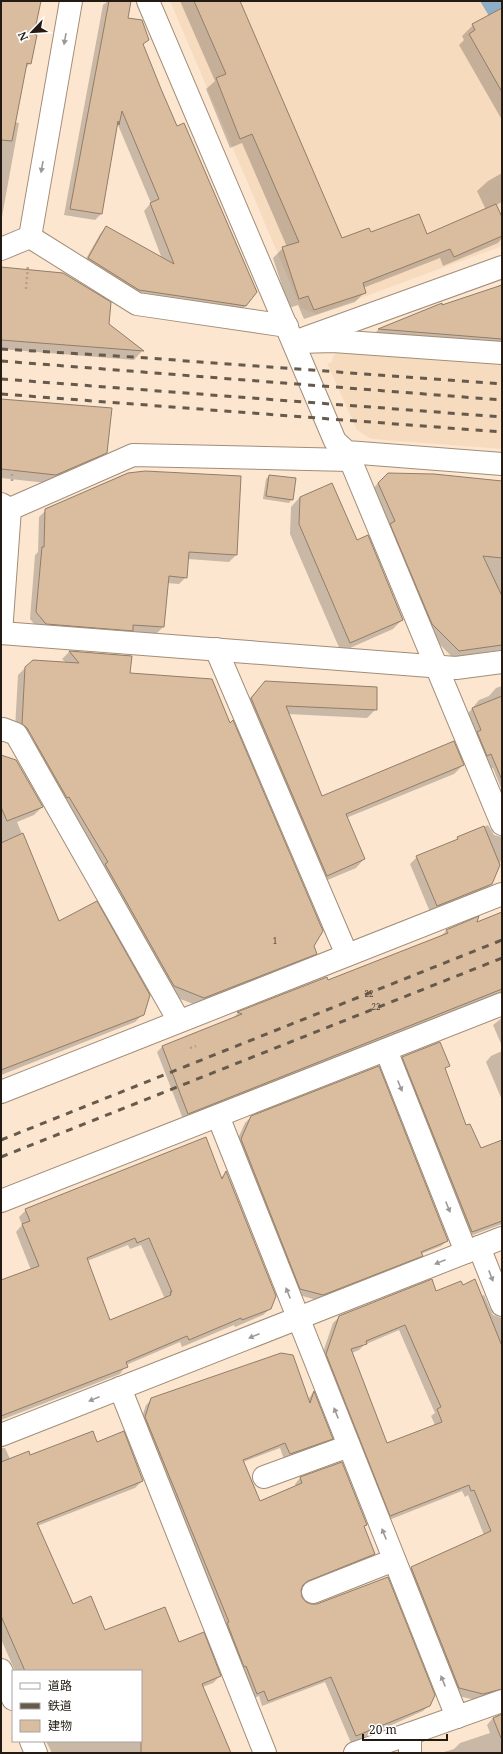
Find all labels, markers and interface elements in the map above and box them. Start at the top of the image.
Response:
north arrow [12,12,52,52]
text: N [14,29,31,44]
one-way arrow [61,33,67,46]
one-way arrow [39,161,45,174]
house number: 1 [273,935,277,946]
house number: 22 [365,988,373,999]
house number: 22 [372,1001,380,1012]
one-way arrow [398,1081,404,1093]
one-way arrow [446,1201,452,1213]
one-way arrow [434,1259,445,1265]
one-way arrow [488,1270,494,1282]
one-way arrow [285,1287,291,1298]
one-way arrow [247,1333,259,1339]
one-way arrow [87,1396,99,1402]
one-way arrow [333,1408,339,1419]
one-way arrow [381,1529,387,1540]
legend [12,1670,142,1742]
one-way arrow [439,1674,445,1686]
text: 道路 [48,1677,72,1694]
text: 鉄道 [48,1697,72,1714]
scale bar [363,1716,447,1742]
text: 建物 [48,1717,72,1734]
text: 20 m [369,1721,397,1738]

